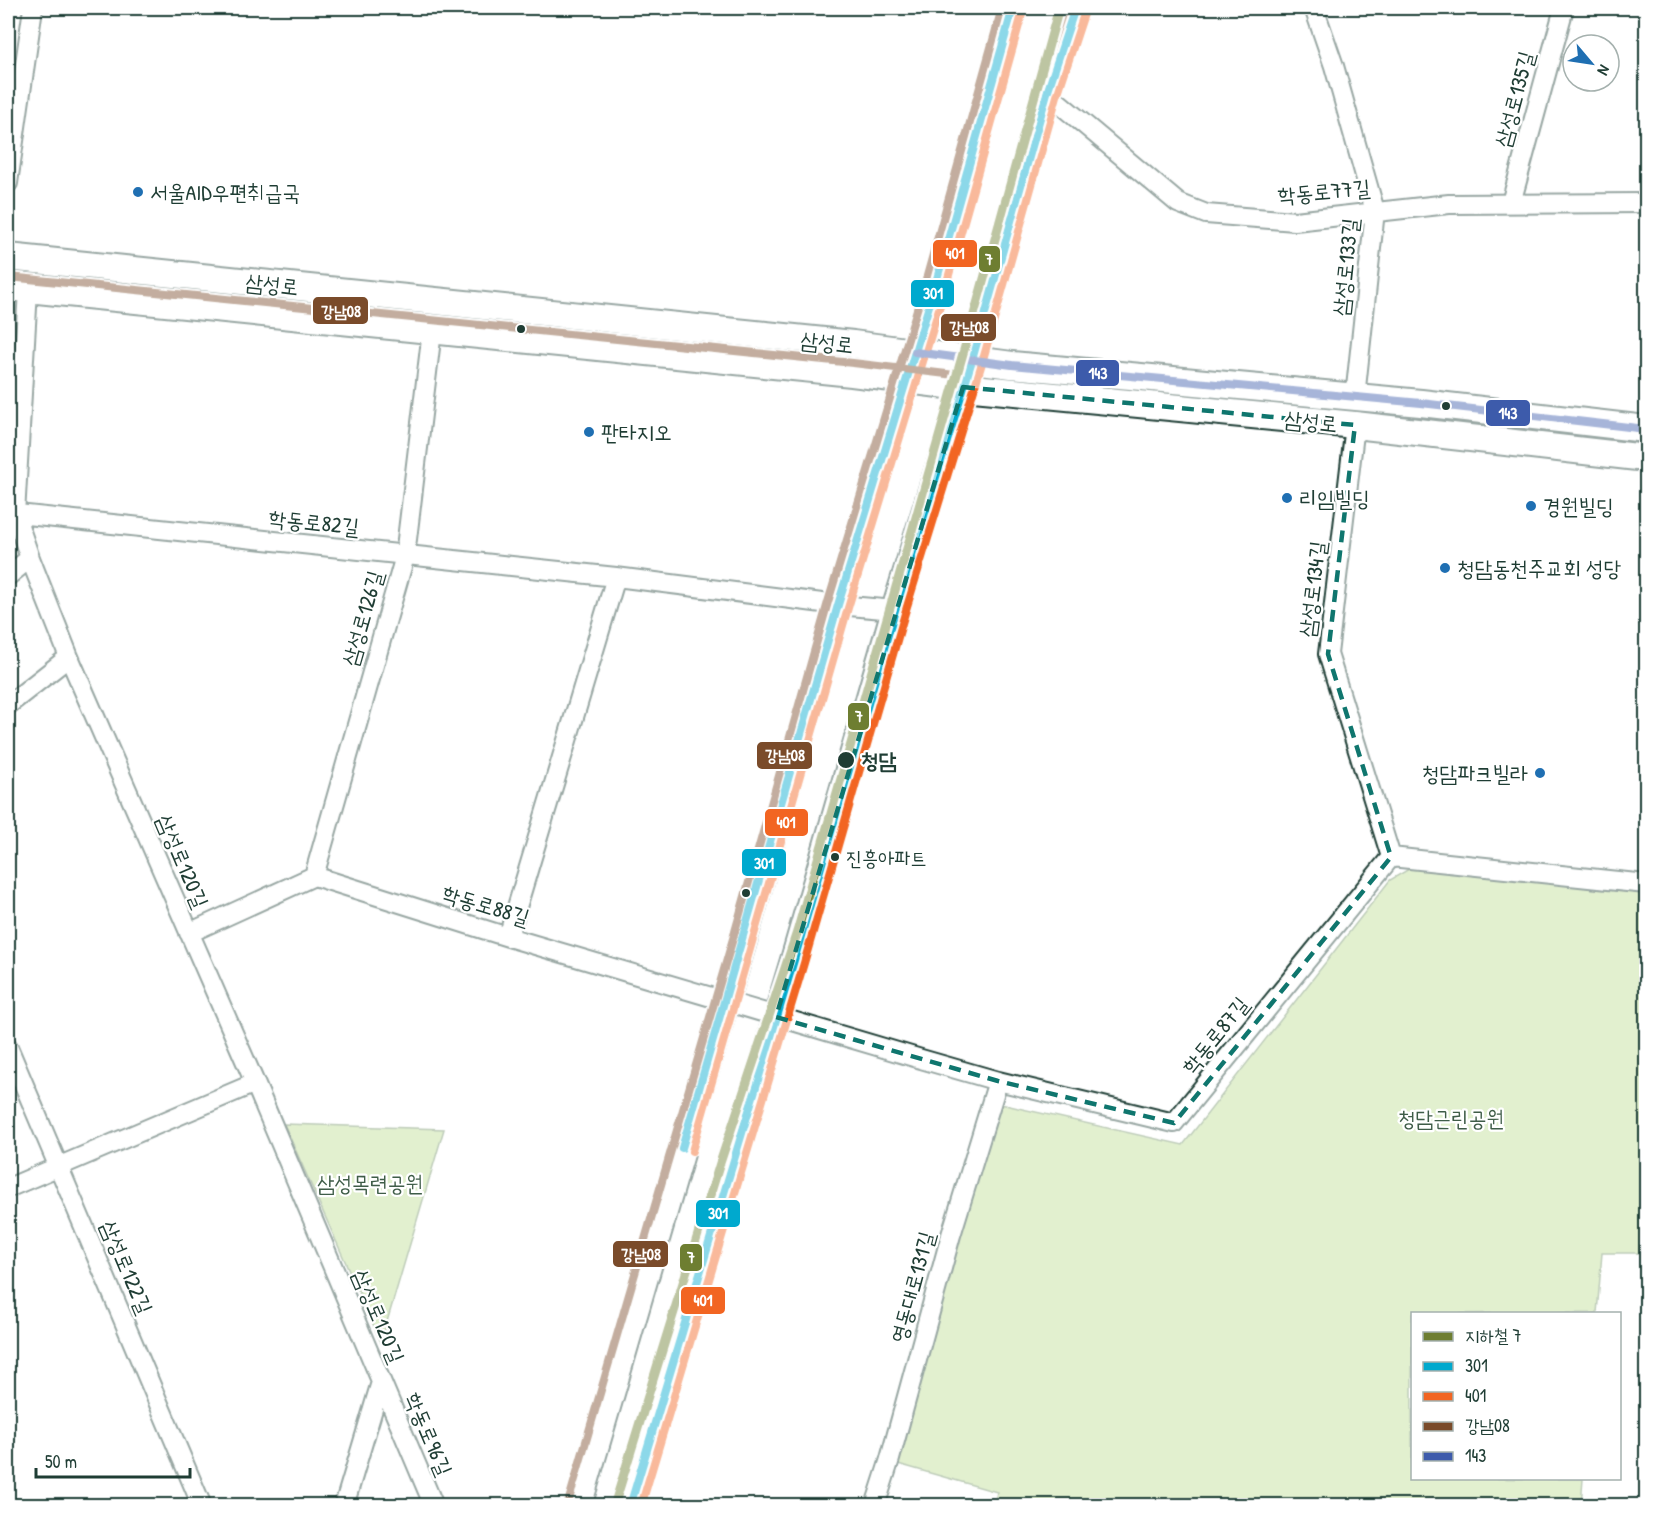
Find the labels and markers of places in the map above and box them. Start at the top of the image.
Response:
place label: 서울AID우편취급국 [150,177,300,207]
marker: 서울AID우편취급국 [131,185,145,199]
unlabelled marker [515,323,527,335]
unlabelled marker [1440,400,1452,412]
place label: 판타지오 [601,417,672,447]
marker: 판타지오 [582,425,596,439]
place label: 리임빌딩 [1299,483,1370,513]
marker: 리임빌딩 [1280,491,1294,505]
place label: 경원빌딩 [1543,491,1614,521]
marker: 경원빌딩 [1524,499,1538,513]
place label: 청담동천주교회 성당 [1457,553,1621,583]
marker: 청담동천주교회 성당 [1438,561,1452,575]
place label: 청담 [861,745,897,775]
marker: 청담 [836,750,856,770]
place label: 청담파크빌라 [1422,758,1528,788]
marker: 청담파크빌라 [1533,766,1547,780]
place label: 진흥아파트 [846,844,926,871]
marker: 진흥아파트 [829,851,841,863]
unlabelled marker [740,887,752,899]

